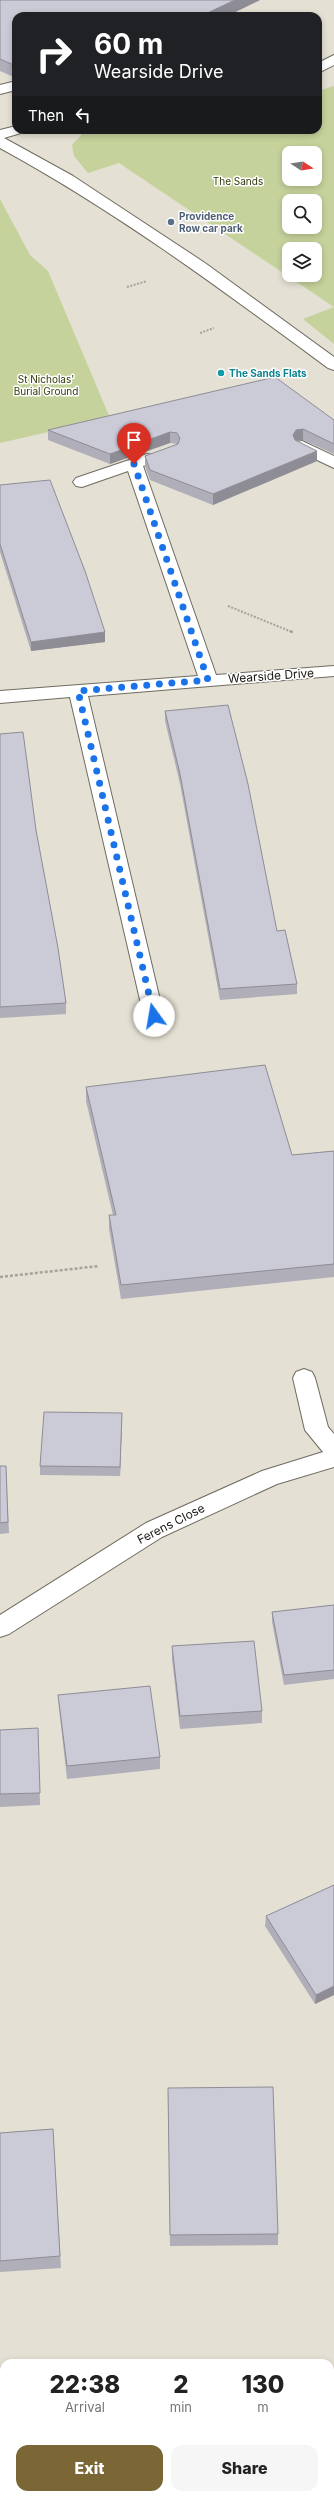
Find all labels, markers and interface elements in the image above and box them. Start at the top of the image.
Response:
text: 60 m [94,27,163,61]
icon: right [28,28,80,80]
text: Wearside Drive [94,61,223,82]
icon: left [72,104,94,126]
text: Then [28,106,64,125]
north arrow [282,146,322,186]
map controls [282,146,322,282]
park label: The Sands [213,175,263,187]
button: search [282,194,322,234]
place label: Providence Row car park [179,210,243,234]
marker: Providence Row car park [166,217,176,227]
button: layers [282,242,322,282]
place label: The Sands Flats [229,367,307,379]
marker: The Sands Flats [216,368,226,378]
park label: St Nicholas' Burial Ground [14,373,78,397]
pin [117,423,151,464]
icon: arrive [123,429,145,451]
street label: Wearside Drive [227,665,315,686]
position arrow [133,995,175,1037]
street label: Ferens Close [134,1500,207,1547]
text: 22:38 [50,2370,120,2399]
text: 2 [173,2370,189,2399]
text: 130 [242,2370,284,2399]
text: Arrival [65,2399,105,2415]
text: min [170,2399,192,2415]
text: m [257,2399,269,2415]
button: Exit [16,2445,163,2491]
button: Share [171,2445,318,2491]

